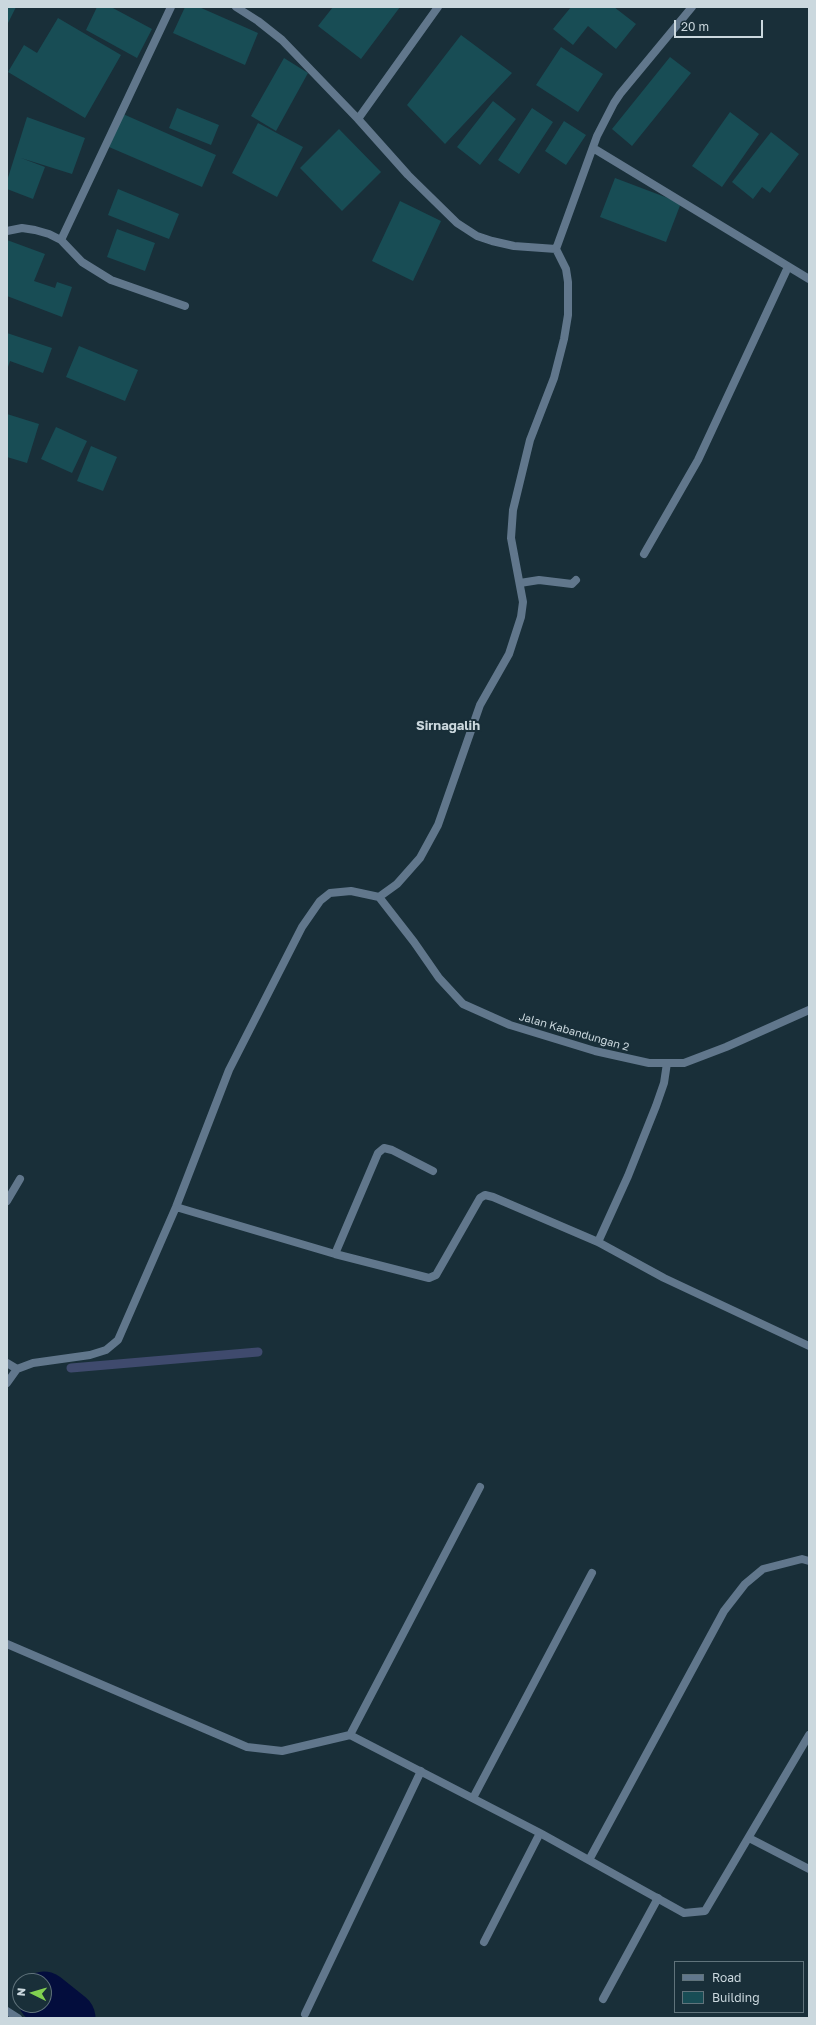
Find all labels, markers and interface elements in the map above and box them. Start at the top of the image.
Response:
scale bar [676,12,765,38]
text: 20 m [681,19,709,34]
district label: Sirnagalih [416,718,480,734]
street label: Jalan Kabandungan 2 [517,1010,631,1054]
legend [674,1961,804,2013]
text: Road [712,1970,741,1985]
north arrow [12,1973,52,2013]
text: N [14,1987,27,1997]
text: Building [712,1990,760,2005]

